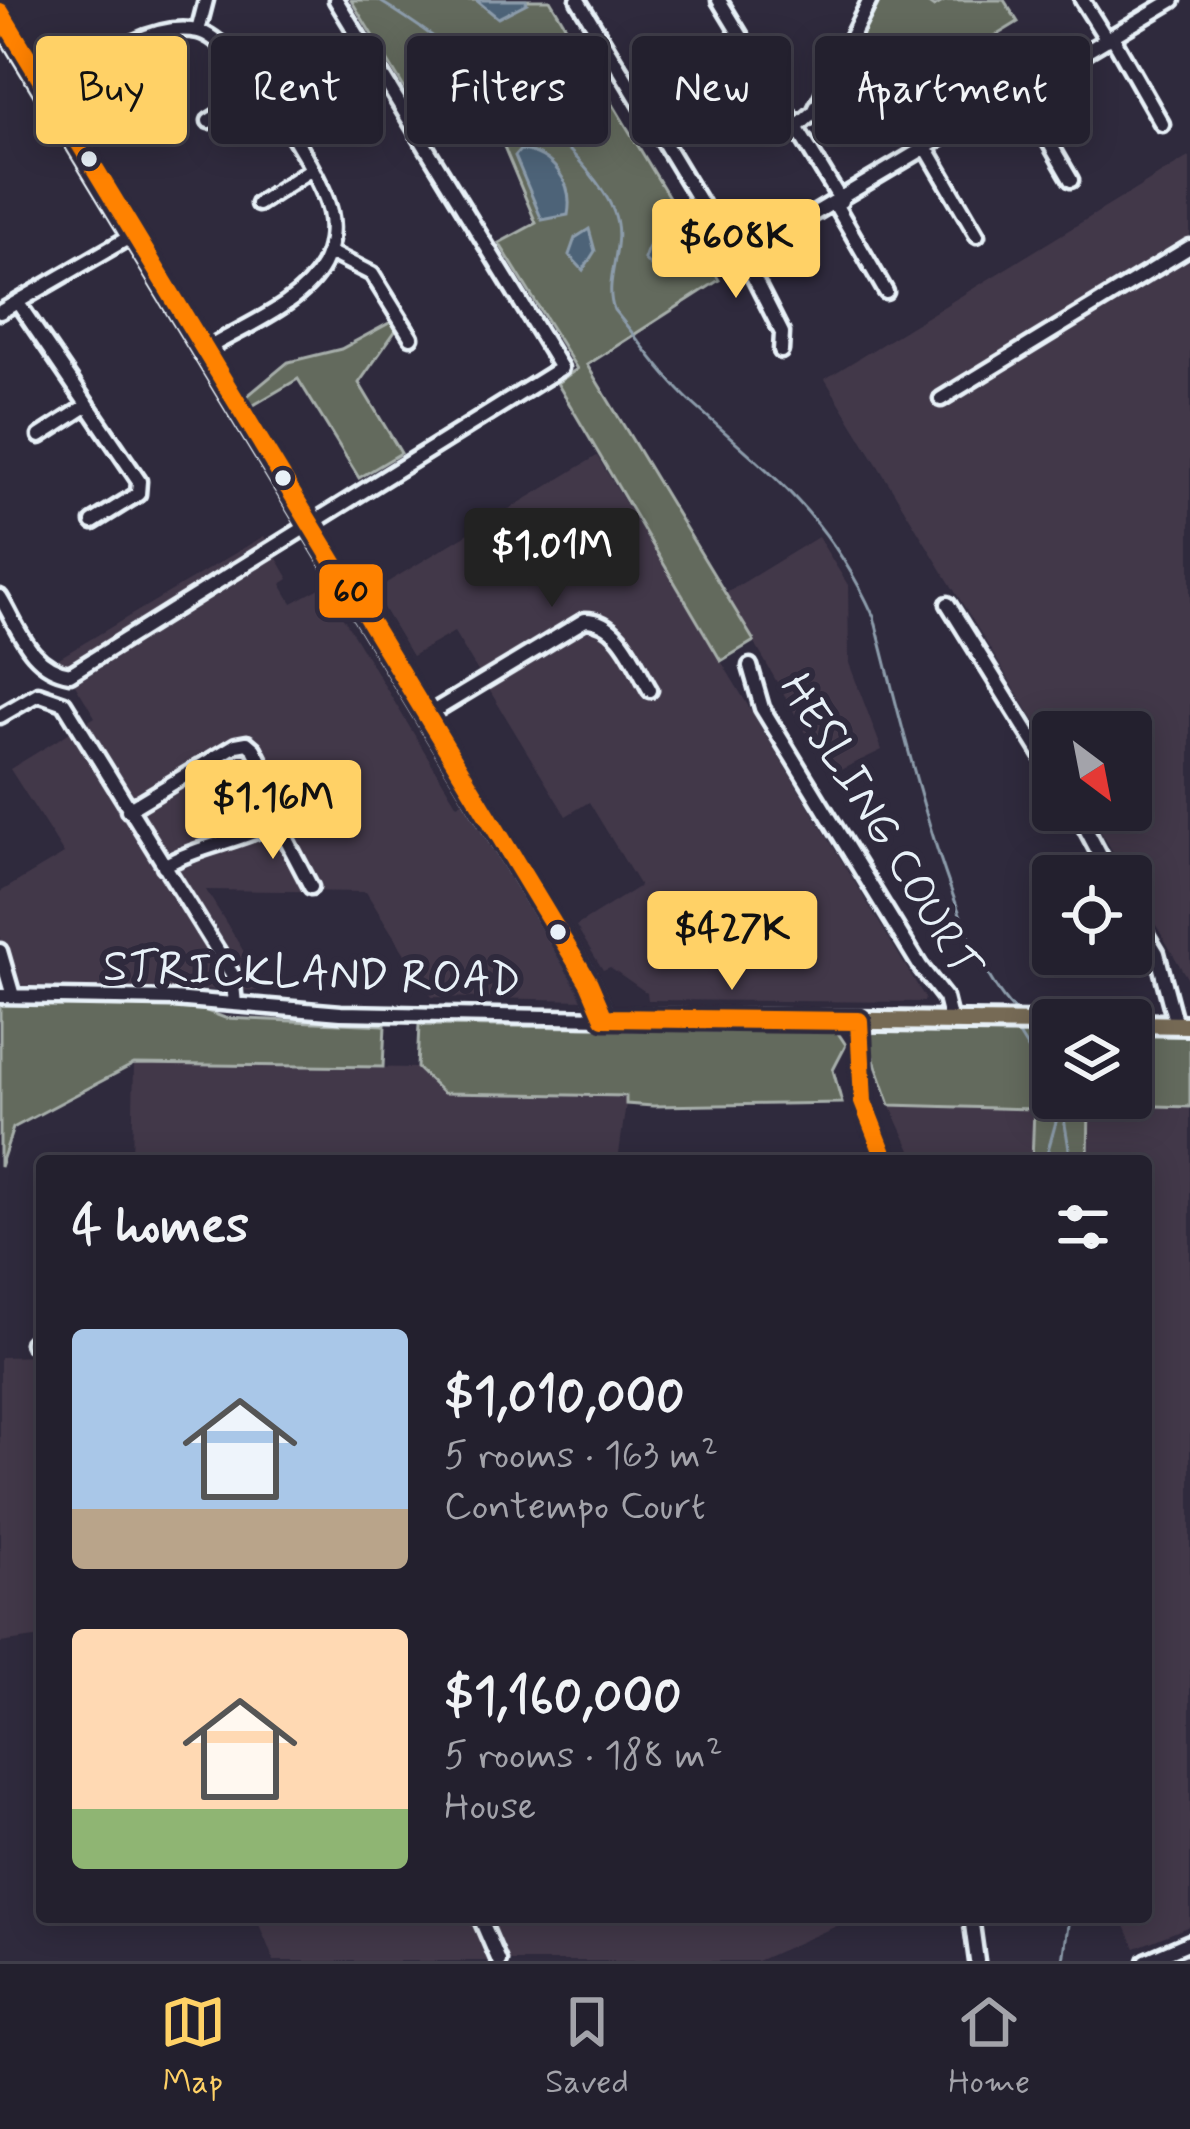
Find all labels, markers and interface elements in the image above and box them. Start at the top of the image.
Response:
chip: Buy [36,36,187,144]
chip: Rent [211,36,383,144]
chip: Filters [407,36,608,144]
chip: New [632,36,791,144]
chip: Apartment [815,36,1090,144]
unlabelled marker [78,148,100,170]
pin: $608K [652,199,820,301]
text: $608K [679,212,793,263]
unlabelled marker [272,467,294,489]
pin: $1.01M [454,508,650,610]
text: $1.01M [491,521,613,572]
line badge: 60 [317,562,385,620]
text: 60 [333,571,369,615]
street label: HESLING COURT [765,663,994,992]
north arrow [1032,711,1152,831]
map controls [1032,711,1152,1119]
pin: $1.16M [175,760,371,862]
text: $1.16M [212,773,334,824]
button: locate [1032,855,1152,975]
pin: $427K [648,891,816,993]
text: $427K [674,904,790,955]
unlabelled marker [547,921,569,943]
street label: STRICKLAND ROAD [102,938,522,1011]
button: layers [1032,999,1152,1119]
text: 4 homes [72,1194,249,1260]
icon: filters [1050,1194,1116,1260]
text: $1,010,000 [444,1365,685,1431]
icon: home [168,1377,312,1521]
text: 5 rooms · 163 m² [444,1431,718,1482]
text: Contempo Court [444,1482,706,1533]
text: $1,160,000 [444,1665,682,1731]
icon: home [168,1677,312,1821]
text: 5 rooms · 188 m² [444,1731,723,1782]
text: House [444,1782,536,1833]
tab: Map [160,1989,226,2105]
tab: Saved [545,1989,629,2105]
tab: Home [948,1989,1030,2105]

